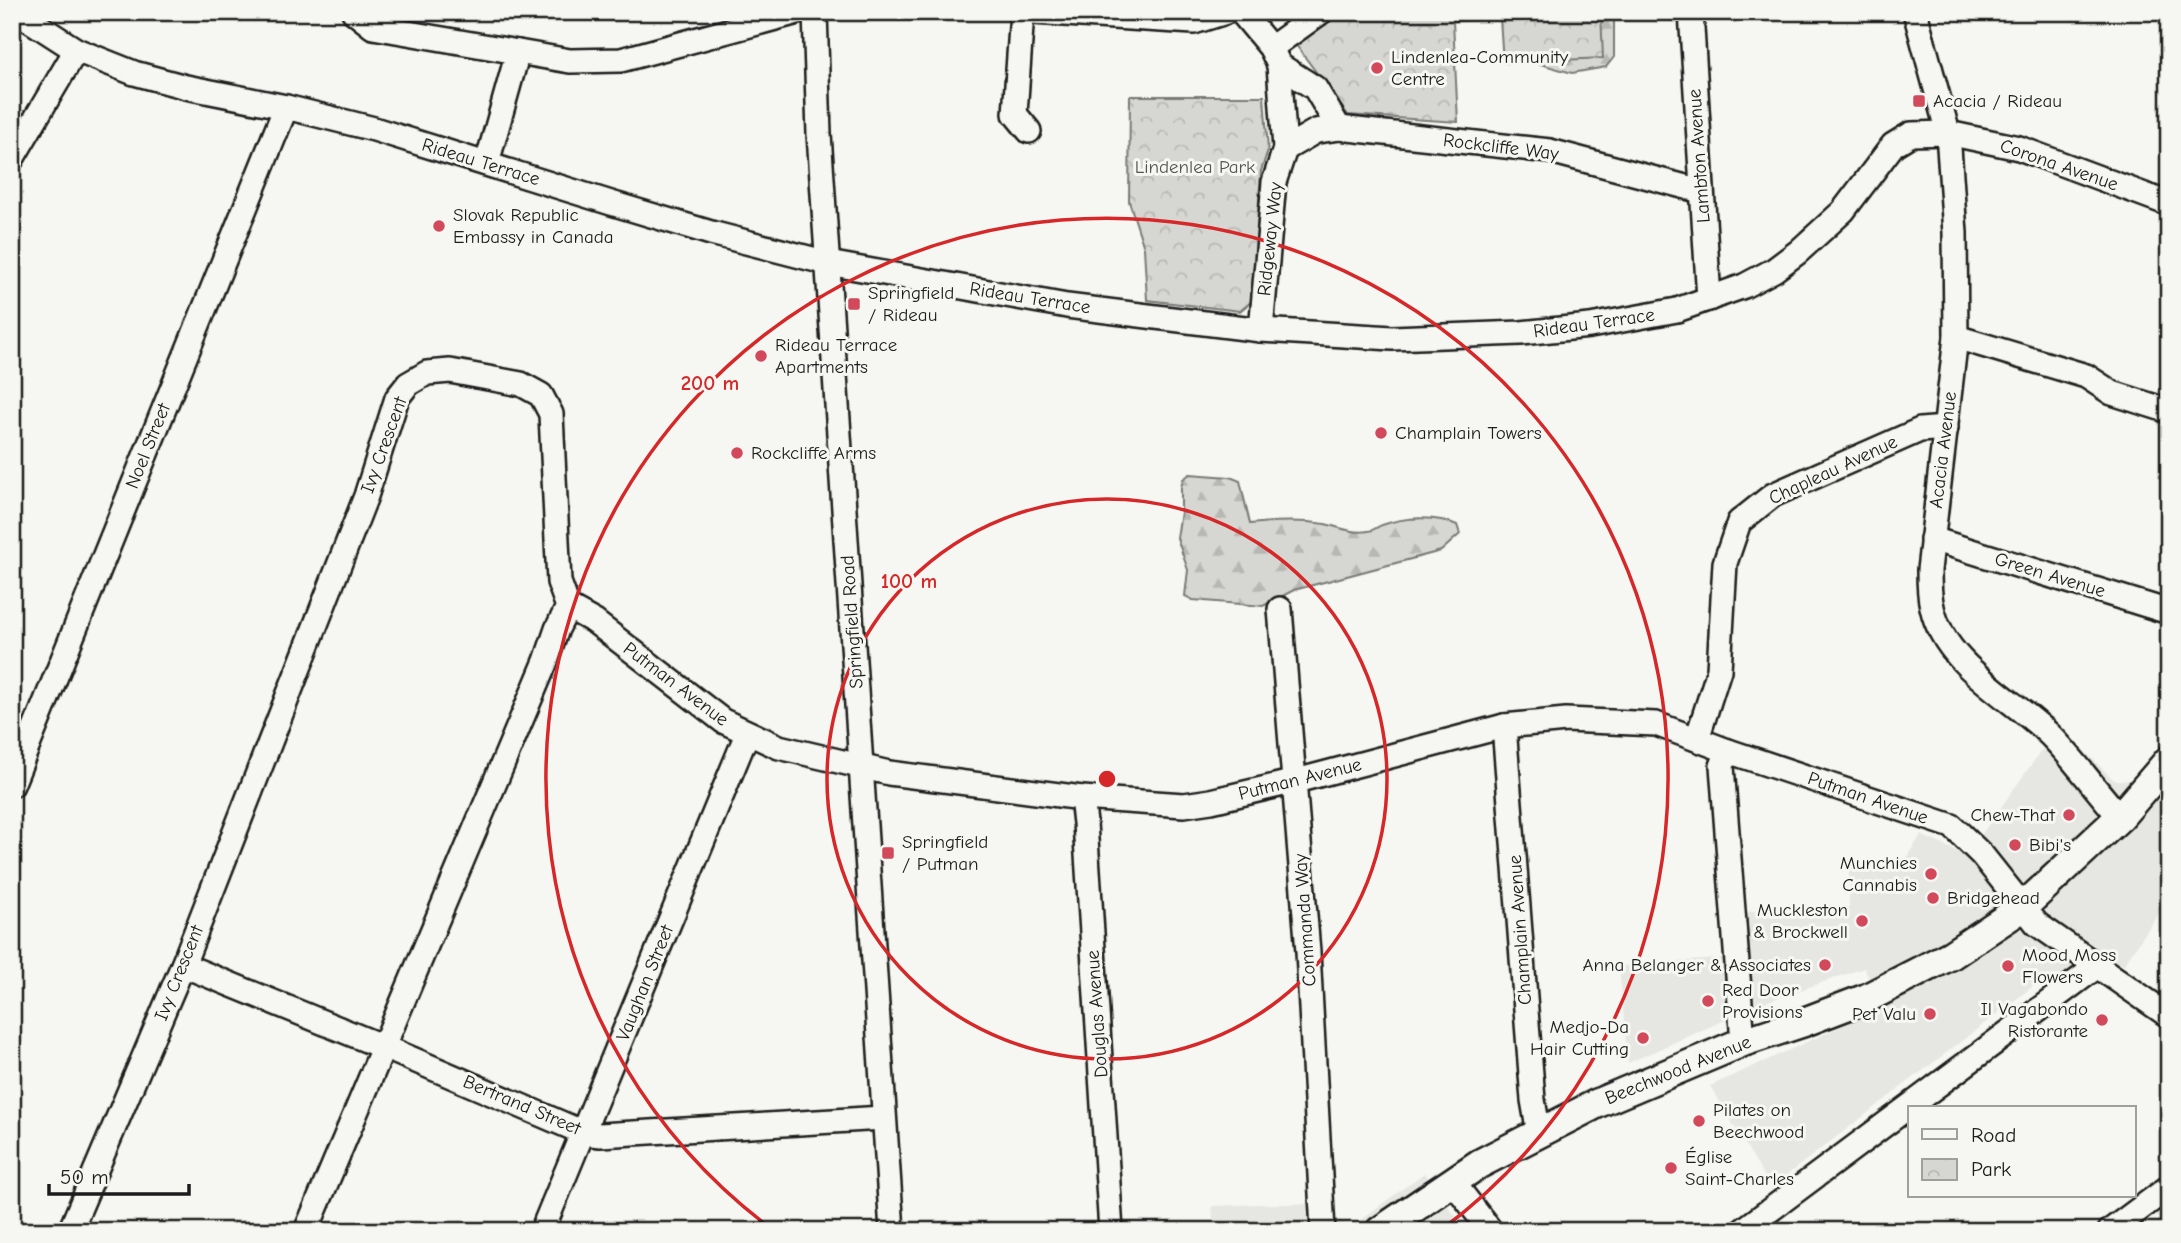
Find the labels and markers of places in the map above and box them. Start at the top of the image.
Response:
place label: Lindenlea-Community Centre [1391,46,1569,90]
marker: Lindenlea-Community Centre [1369,60,1385,76]
place label: Acacia / Rideau [1933,90,2062,112]
marker: Acacia / Rideau [1911,93,1927,109]
place label: Slovak Republic Embassy in Canada [453,204,614,248]
marker: Slovak Republic Embassy in Canada [431,218,447,234]
place label: Springfield / Rideau [868,282,954,326]
marker: Springfield / Rideau [846,296,862,312]
place label: Rideau Terrace Apartments [775,334,897,378]
marker: Rideau Terrace Apartments [753,348,769,364]
place label: Champlain Towers [1395,422,1542,444]
marker: Champlain Towers [1373,425,1389,441]
place label: Rockcliffe Arms [751,442,876,464]
marker: Rockcliffe Arms [729,445,745,461]
centre of rings [1095,767,1119,791]
place label: Chew-That [1970,804,2056,826]
marker: Chew-That [2061,807,2077,823]
place label: Springfield / Putman [902,831,988,875]
place label: Bibi's [2029,834,2071,856]
marker: Bibi's [2007,837,2023,853]
marker: Springfield / Putman [880,845,896,861]
place label: Munchies Cannabis [1840,852,1917,896]
marker: Munchies Cannabis [1923,866,1939,882]
place label: Bridgehead [1947,887,2040,909]
marker: Bridgehead [1925,890,1941,906]
place label: Muckleston & Brockwell [1753,899,1848,943]
marker: Muckleston & Brockwell [1854,913,1870,929]
place label: Mood Moss Flowers [2022,944,2116,988]
place label: Anna Belanger & Associates [1583,954,1811,976]
marker: Anna Belanger & Associates [1817,957,1833,973]
marker: Mood Moss Flowers [2000,958,2016,974]
place label: Red Door Provisions [1722,979,1803,1023]
marker: Red Door Provisions [1700,993,1716,1009]
place label: Il Vagabondo Ristorante [1980,998,2088,1042]
place label: Pet Valu [1852,1003,1916,1025]
marker: Pet Valu [1922,1006,1938,1022]
marker: Il Vagabondo Ristorante [2094,1012,2110,1028]
place label: Medjo-Da Hair Cutting [1530,1016,1629,1060]
marker: Medjo-Da Hair Cutting [1635,1030,1651,1046]
place label: Pilates on Beechwood [1713,1099,1804,1143]
marker: Pilates on Beechwood [1691,1113,1707,1129]
place label: Église Saint-Charles [1685,1146,1794,1190]
marker: Église Saint-Charles [1663,1160,1679,1176]

